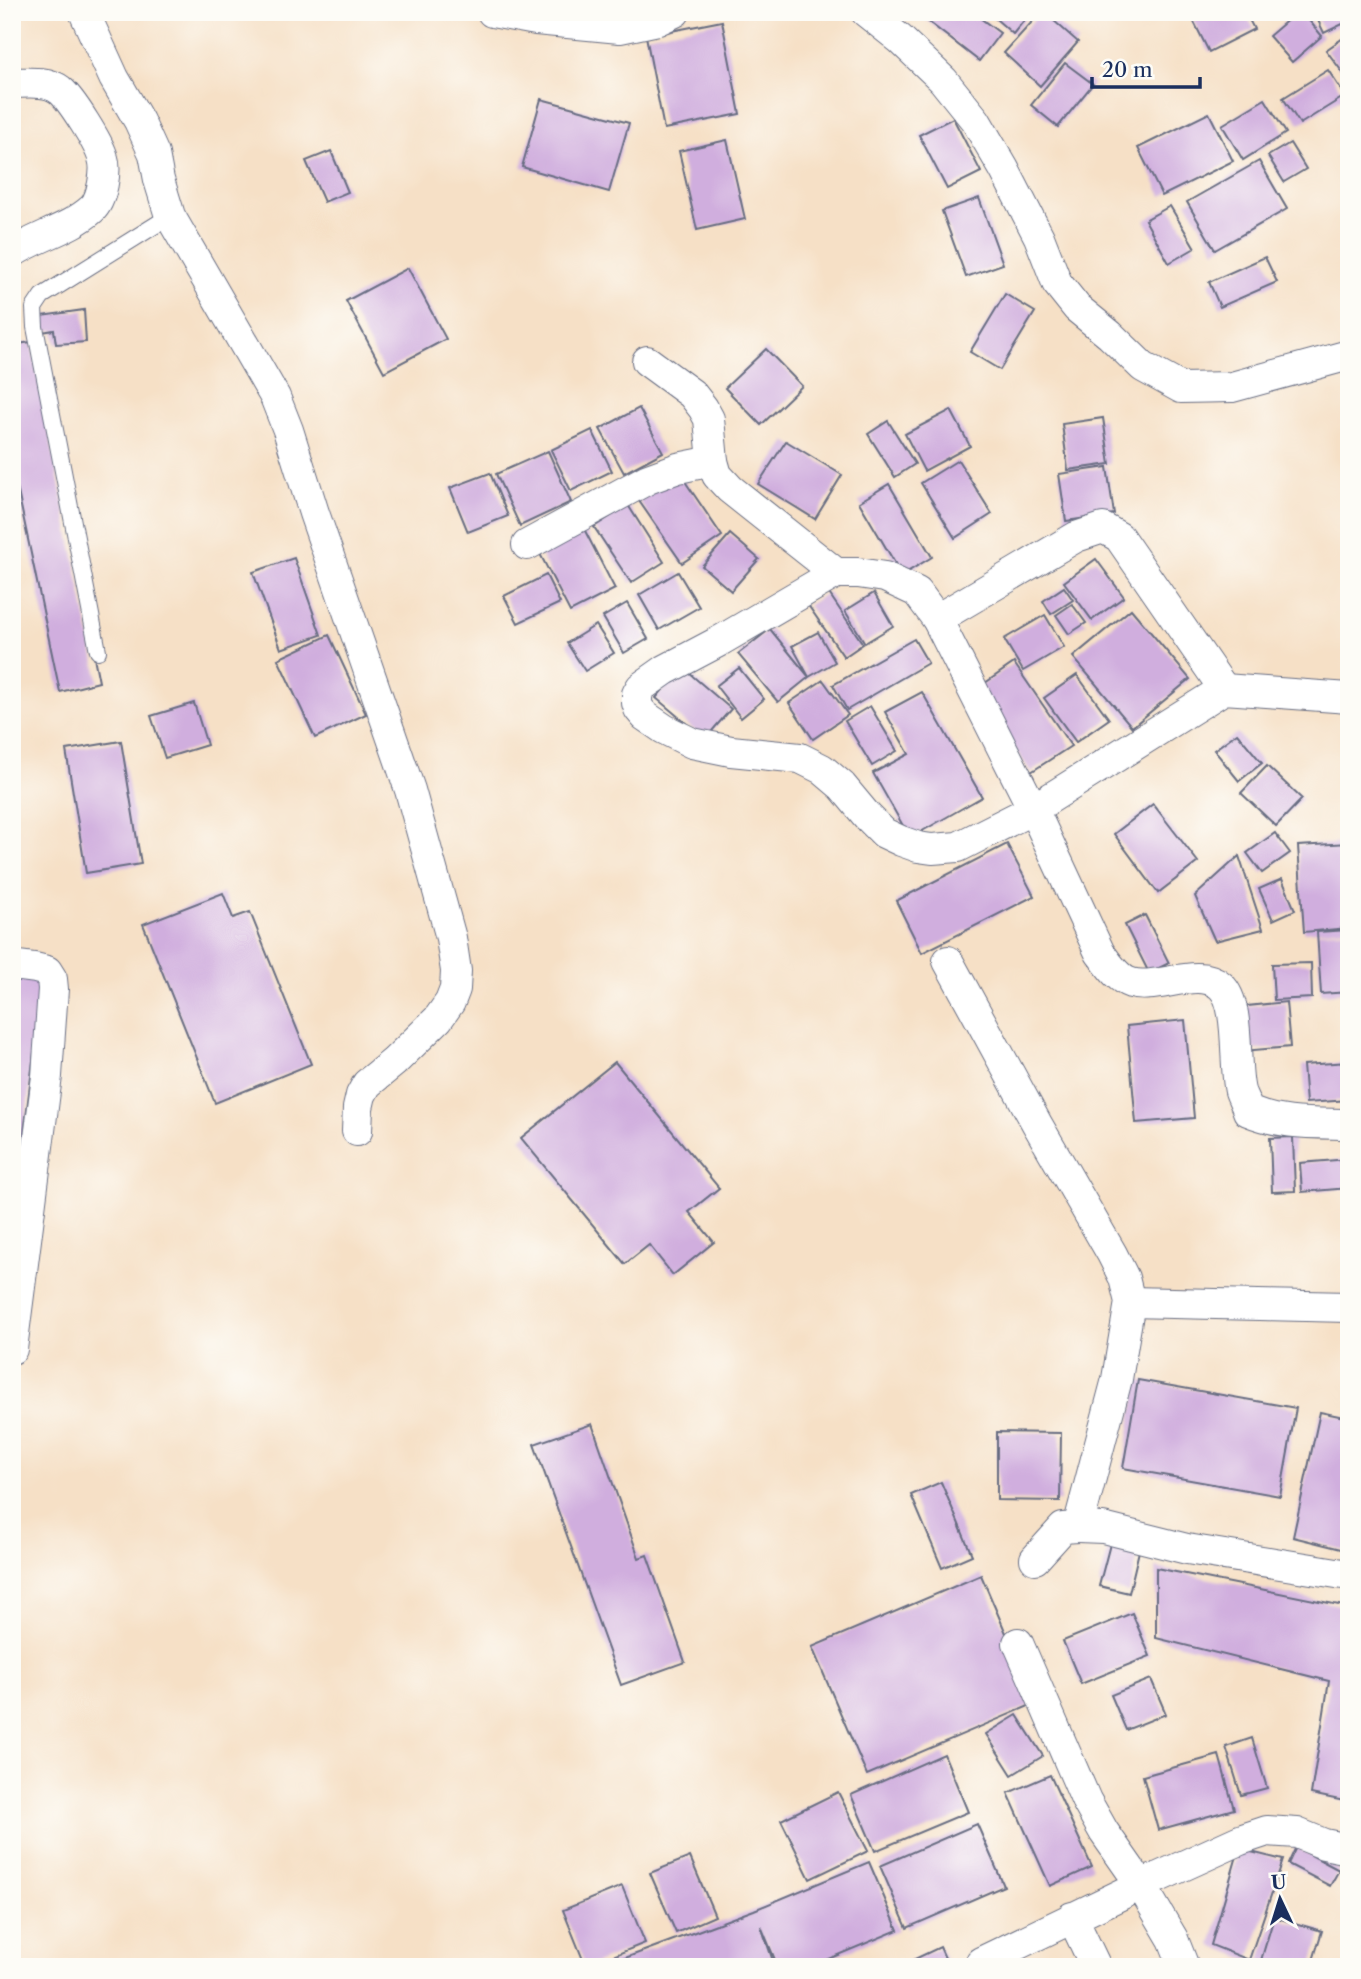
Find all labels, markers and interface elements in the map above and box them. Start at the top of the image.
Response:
scale bar [1092,46,1200,90]
text: 20 m [1102,57,1153,82]
north arrow [1246,1864,1316,1934]
text: U [1270,1870,1288,1895]

